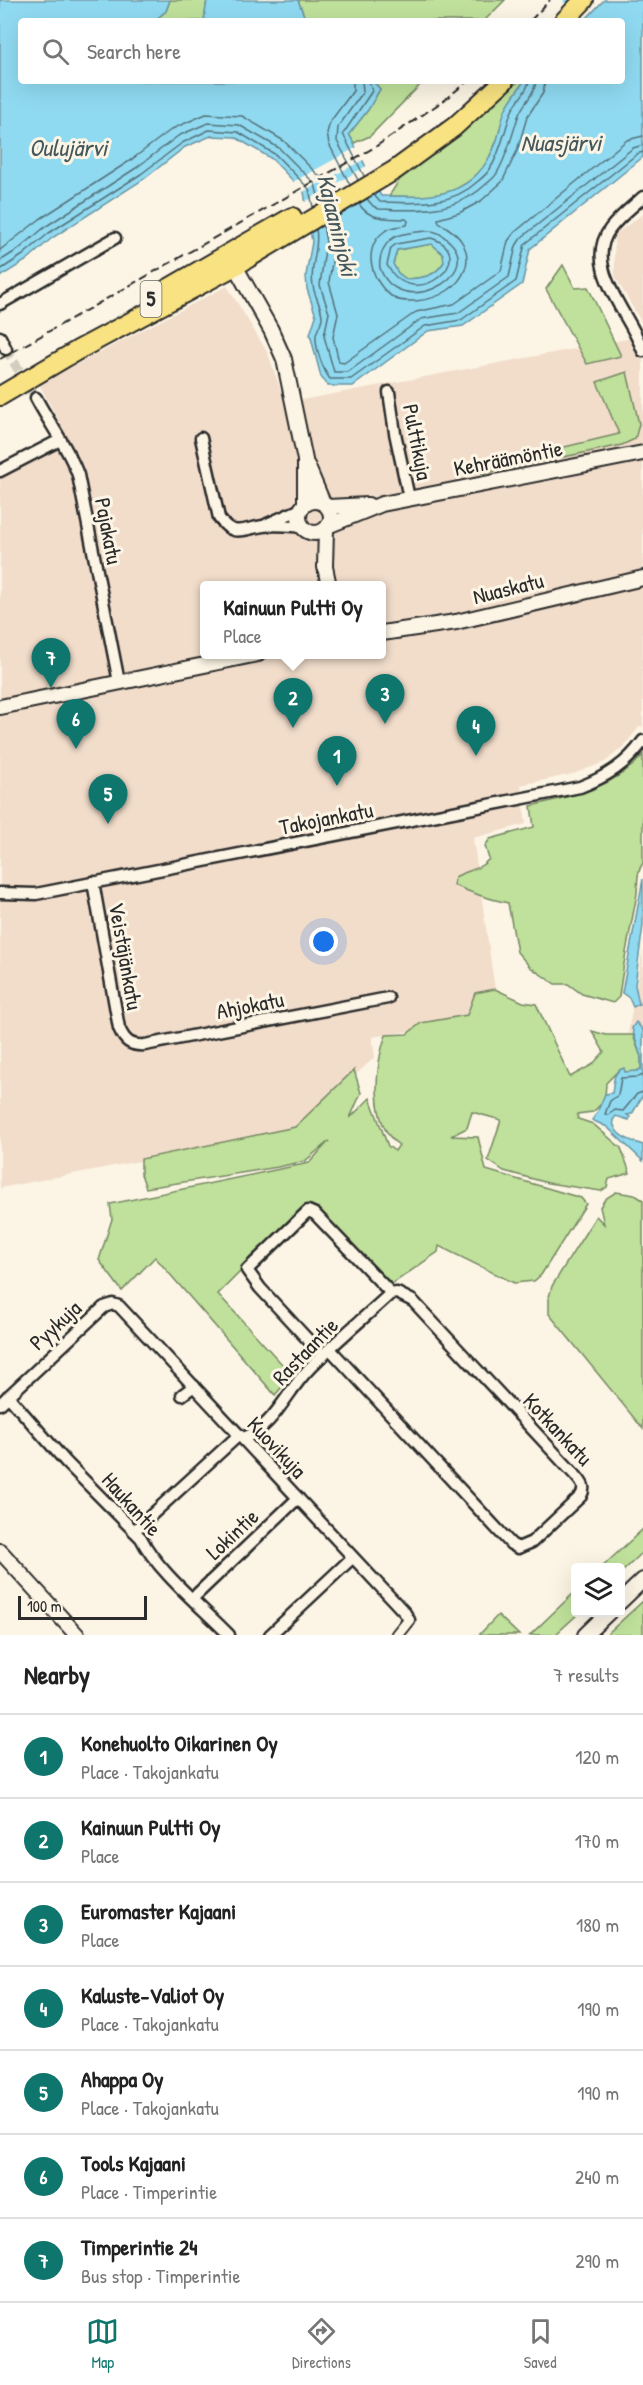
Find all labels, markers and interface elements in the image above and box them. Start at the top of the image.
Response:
search box [18,18,625,84]
icon: search [39,35,72,68]
text: Search here [87,36,181,66]
water label: Nuasjärvi [521,126,604,158]
water label: Oulujärvi [29,131,110,163]
water label: Kajaaninjoki [310,170,367,282]
road number: 5 [140,281,162,317]
street label: Pulttikuja [396,401,440,483]
street label: Kehräämöntie [451,433,565,483]
street label: Pajakatu [88,495,130,567]
street label: Nuaskatu [470,565,547,611]
popup [200,581,386,659]
text: Kainuun Pultti Oy [223,592,363,622]
text: Place [223,622,262,649]
pin: 7 [32,638,70,688]
pin: 3 [366,674,404,724]
pin: 2 [274,678,312,728]
pin: 6 [56,700,96,749]
pin: 4 [456,706,496,756]
pin: 1 [318,736,356,786]
pin: 5 [88,774,128,824]
street label: Takojankatu [277,794,376,842]
street label: Veistäjänkatu [102,900,150,1012]
your location [309,927,338,956]
street label: Ahjokatu [214,984,286,1026]
street label: Pyykuja [22,1293,88,1357]
street label: Rastaantie [265,1311,345,1391]
street label: Kotkankatu [516,1386,600,1472]
street label: Kuovikuja [241,1409,314,1485]
street label: Haukantie [95,1465,169,1543]
street label: Lokintie [199,1502,265,1566]
map controls [571,1563,625,1617]
button: layers [571,1563,625,1617]
scale bar [18,1593,147,1620]
text: 100 m [27,1595,62,1617]
text: Nearby [24,1657,90,1692]
text: 7 results [553,1661,619,1688]
text: Konehuolto Oikarinen Oy [81,1728,278,1758]
text: 1 [40,1743,47,1770]
text: 120 m [575,1743,619,1770]
text: Place · Takojankatu [81,1758,219,1785]
text: Kainuun Pultti Oy [81,1812,221,1842]
text: 2 [39,1827,48,1854]
text: 170 m [575,1827,619,1854]
text: Place [81,1842,120,1869]
text: Euromaster Kajaani [81,1896,236,1926]
text: 3 [39,1911,48,1938]
text: 180 m [576,1911,619,1938]
text: Place [81,1926,120,1953]
text: Kaluste-Valiot Oy [81,1980,224,2010]
text: 4 [40,1995,47,2022]
text: 190 m [577,1995,619,2022]
text: Place · Takojankatu [81,2010,219,2037]
text: Ahappa Oy [81,2064,164,2094]
text: 5 [39,2079,48,2106]
text: 190 m [577,2079,619,2106]
text: Place · Takojankatu [81,2094,219,2121]
text: Tools Kajaani [81,2148,186,2178]
text: 6 [40,2163,47,2190]
text: 240 m [575,2163,619,2190]
text: Place · Timperintie [81,2178,217,2205]
text: Timperintie 24 [81,2232,198,2262]
text: 7 [39,2247,48,2274]
text: 290 m [575,2247,619,2274]
text: Bus stop · Timperintie [81,2262,240,2289]
tab: Map [86,2315,119,2373]
tab: Directions [292,2315,351,2373]
tab: Saved [524,2315,557,2373]

